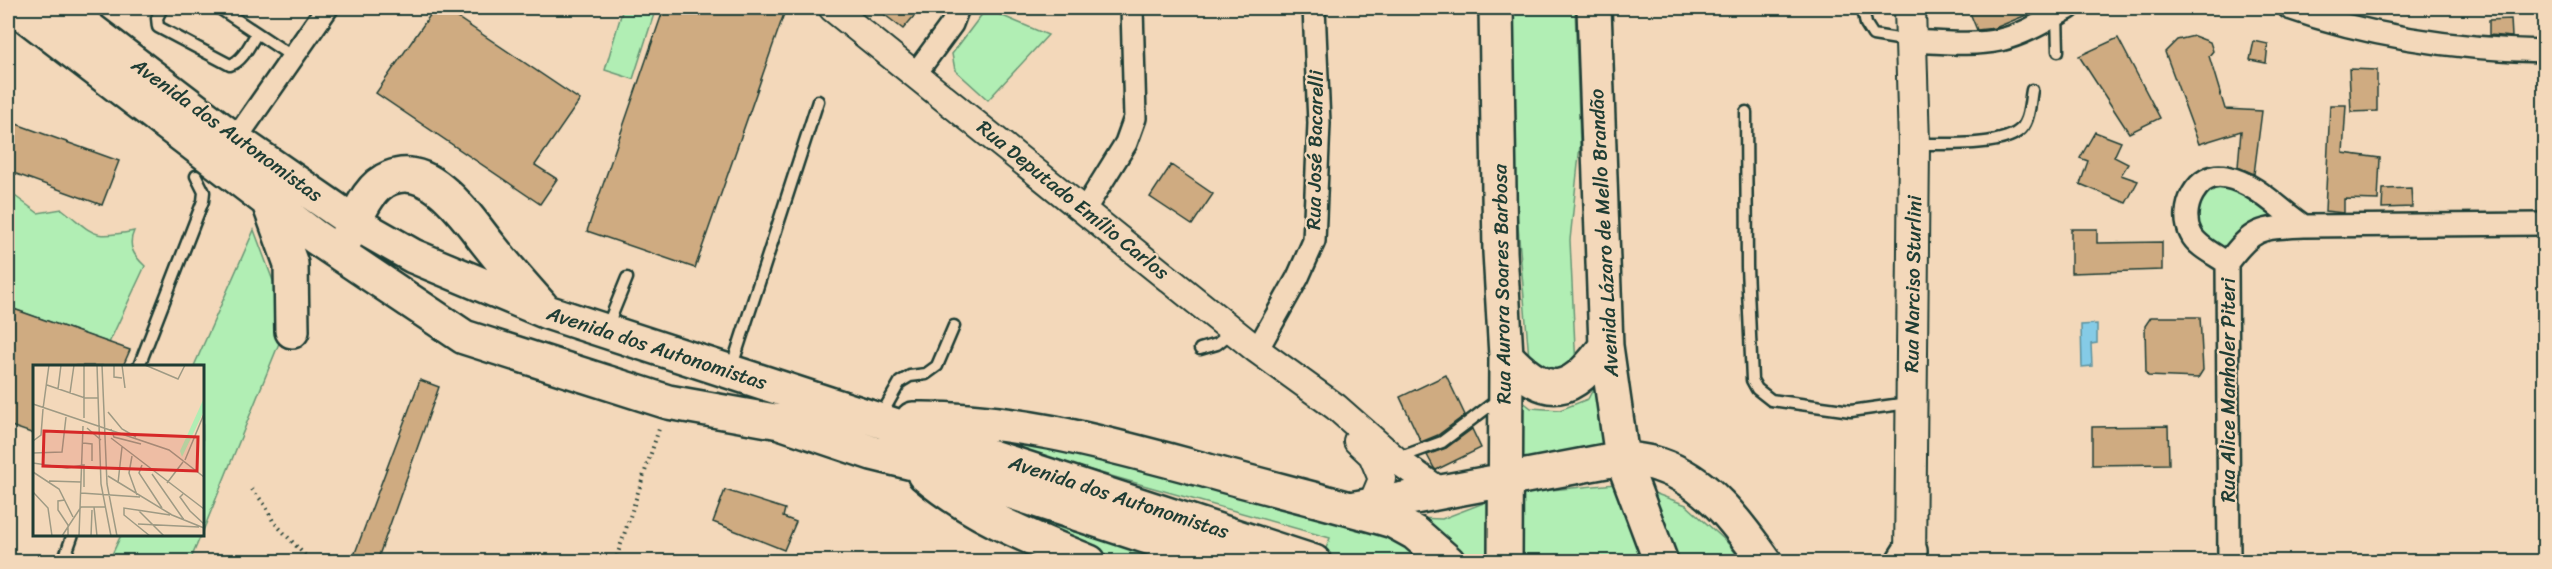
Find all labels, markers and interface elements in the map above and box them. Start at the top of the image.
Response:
street label: Avenida dos Autonomistas [123,48,331,212]
street label: Rua José Bacarelli [1296,68,1334,230]
street label: Avenida Lázaro de Mello Brandão [1579,88,1629,379]
street label: Rua Deputado Emílio Carlos [969,111,1178,290]
street label: Rua Aurora Soares Barbosa [1482,163,1522,404]
street label: Rua Narciso Sturlini [1894,194,1932,373]
street label: Rua Alice Manholer Piteri [2211,276,2246,502]
street label: Avenida dos Autonomistas [541,296,772,400]
inset map [33,365,204,536]
street label: Avenida dos Autonomistas [1003,445,1234,549]

